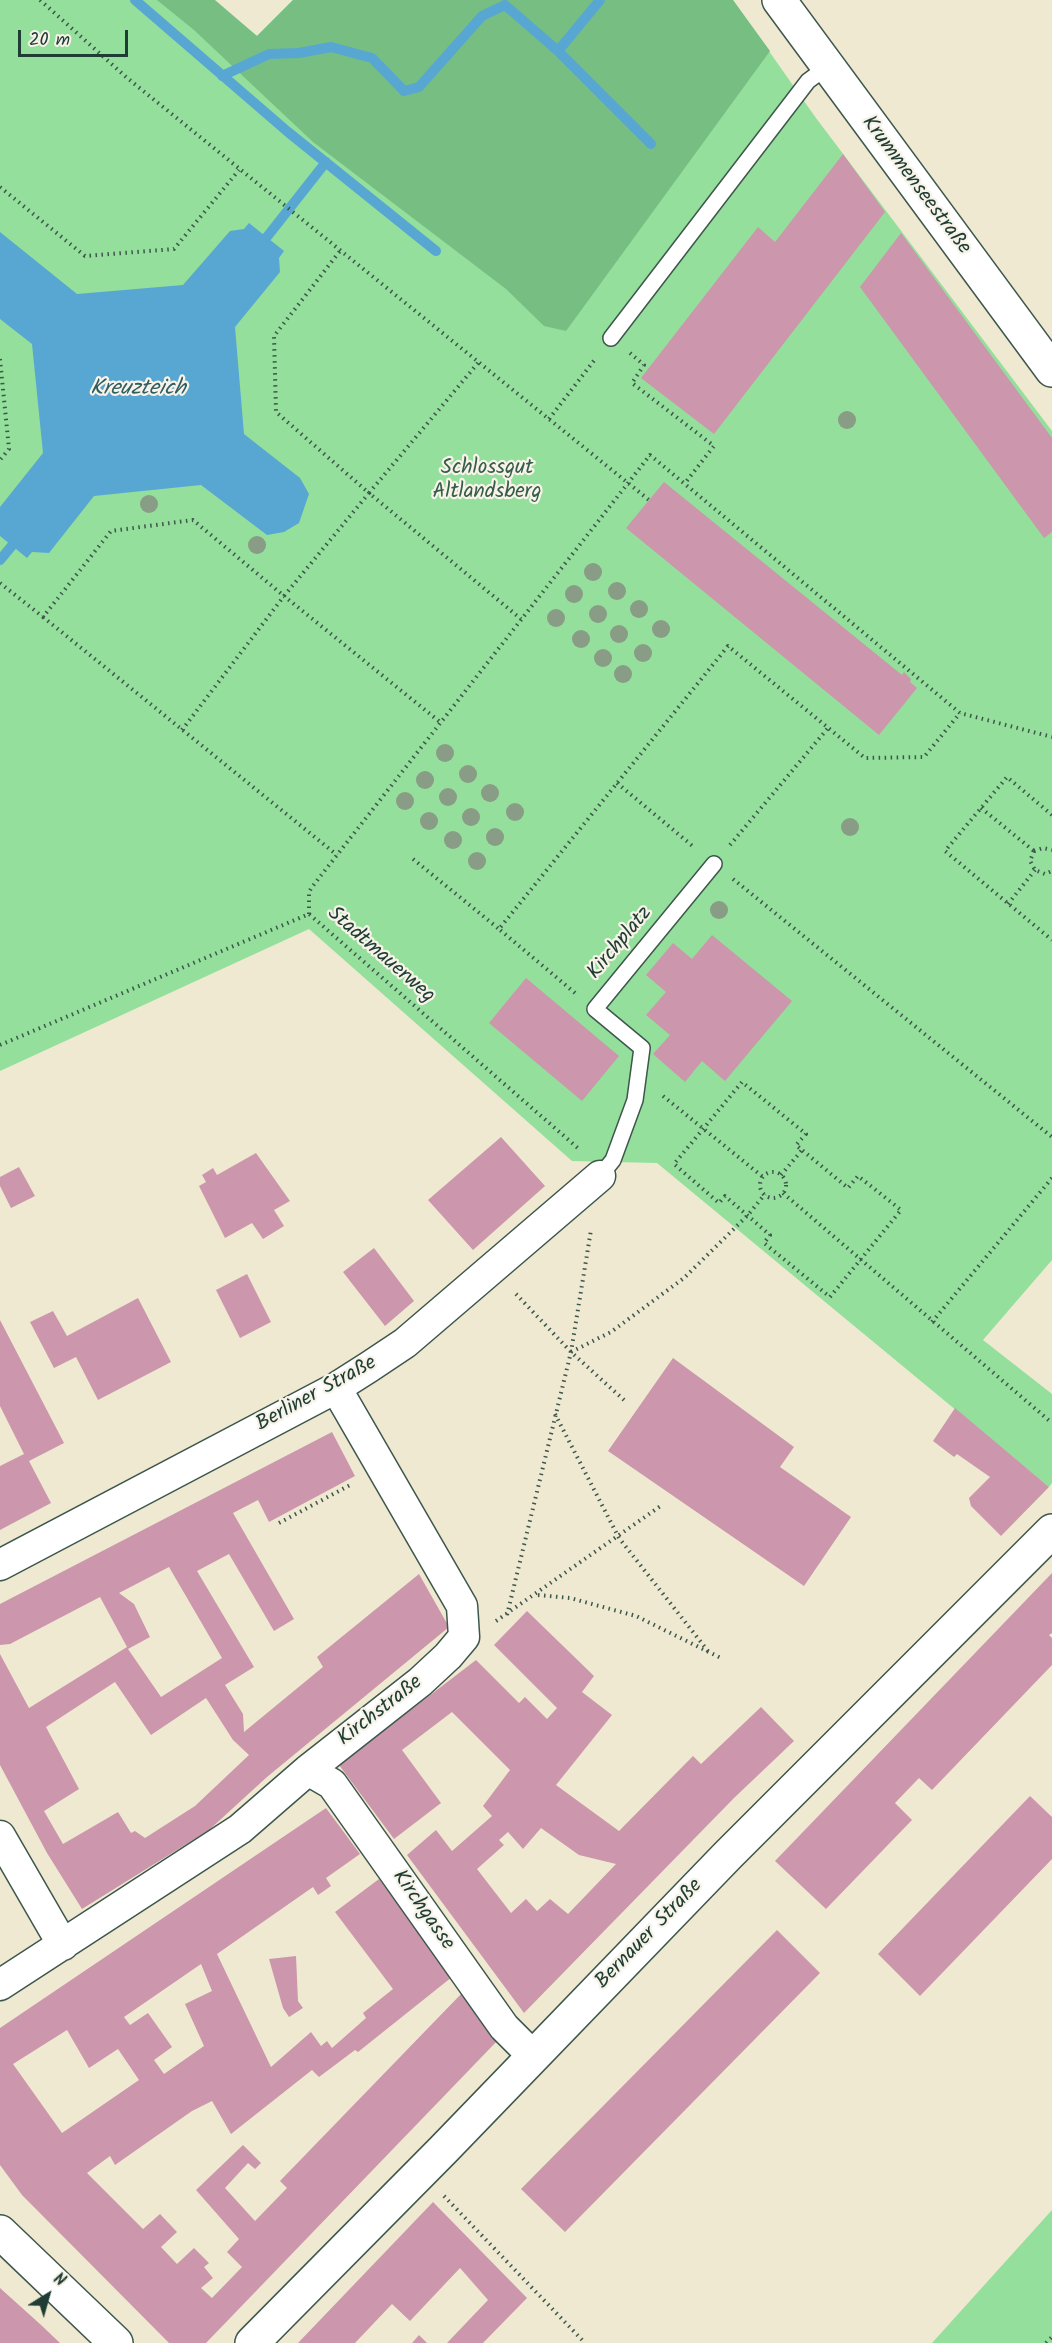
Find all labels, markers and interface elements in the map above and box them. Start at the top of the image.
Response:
scale bar [21,18,130,56]
text: 20 m [29,26,70,55]
street label: Krummenseestraße [855,112,975,260]
water label: Kreuzteich [90,377,186,403]
park label: Schlossgut Altlandsberg [432,456,542,506]
street label: Stadtmauerweg [321,902,439,1010]
street label: Kirchplatz [583,902,659,986]
street label: Berliner Straße [252,1352,382,1438]
street label: Kirchstraße [334,1671,428,1753]
street label: Kirchgasse [385,1866,459,1956]
street label: Bernauer Straße [591,1875,709,1995]
north arrow [18,2265,78,2325]
text: N [48,2267,71,2293]

